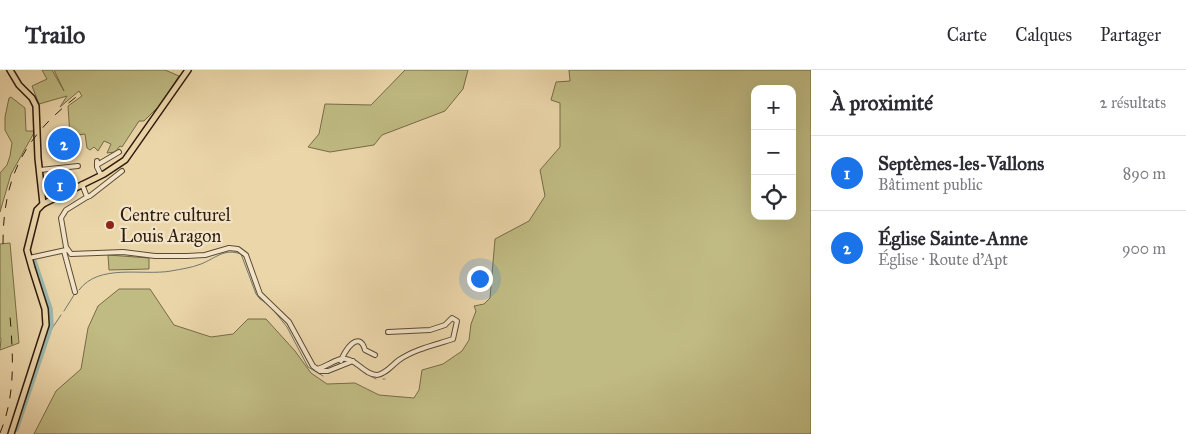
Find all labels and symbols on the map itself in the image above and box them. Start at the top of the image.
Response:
pin: 2 [48,125,80,163]
pin: 1 [44,166,76,204]
place label: Centre culturel Louis Aragon [120,204,231,248]
marker: Centre culturel Louis Aragon [104,219,116,231]
your location [467,266,493,292]

